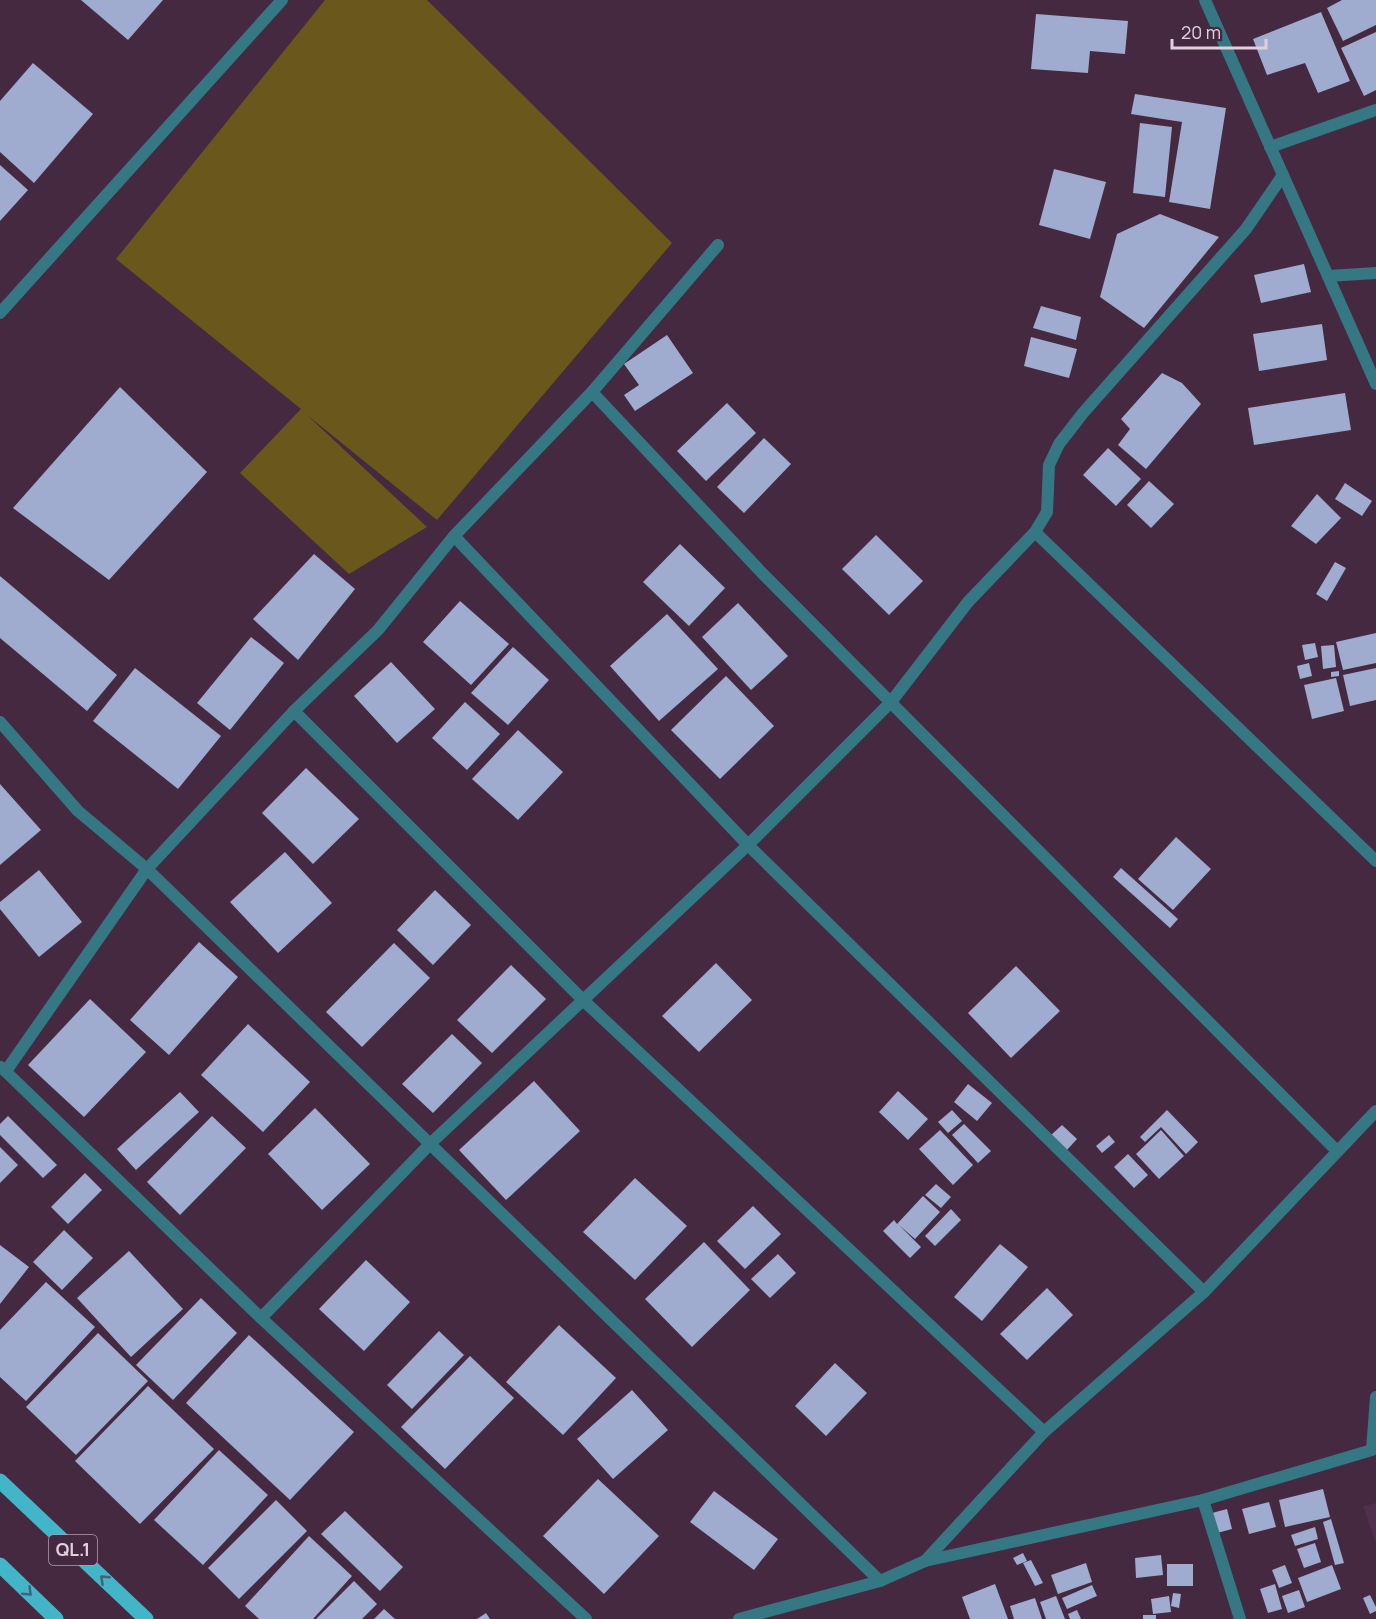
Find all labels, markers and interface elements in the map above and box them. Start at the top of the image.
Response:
scale bar [1172,12,1266,50]
text: 20 m [1181,20,1221,44]
road number: QL.1 [49,1535,97,1565]
one-way arrow [100,1575,110,1586]
one-way arrow [21,1585,32,1596]

